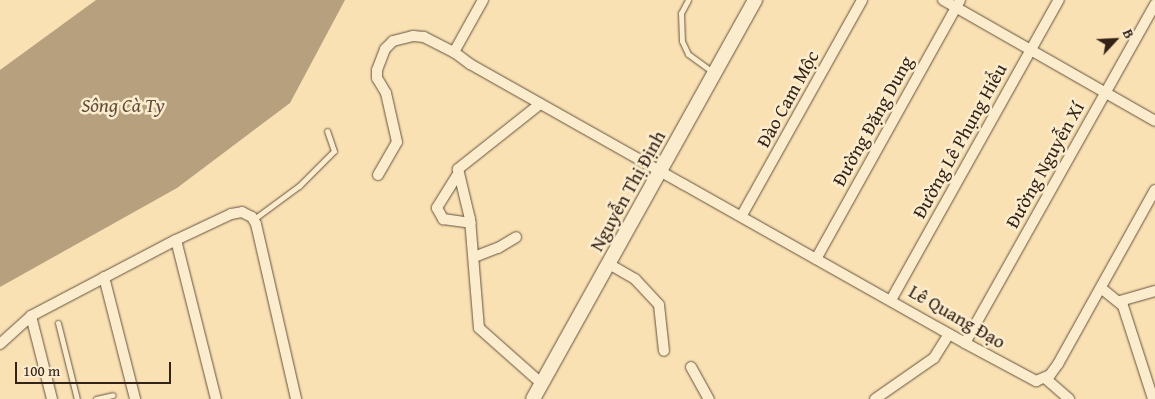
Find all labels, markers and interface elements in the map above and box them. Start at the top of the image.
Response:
north arrow [1090,15,1140,65]
text: B [1118,26,1139,42]
street label: Đào Cam Mộc [752,47,824,151]
street label: Đường Đặng Dung [828,52,918,190]
street label: Đường Lê Phụng Hiểu [908,60,1012,222]
water label: Sông Cà Ty [81,92,165,116]
street label: Đường Nguyễn Xí [1001,98,1089,232]
street label: Nguyễn Thị Định [585,127,671,255]
street label: Lê Quang Đạo [905,280,1009,354]
scale bar [18,352,174,384]
text: 100 m [23,360,60,381]

